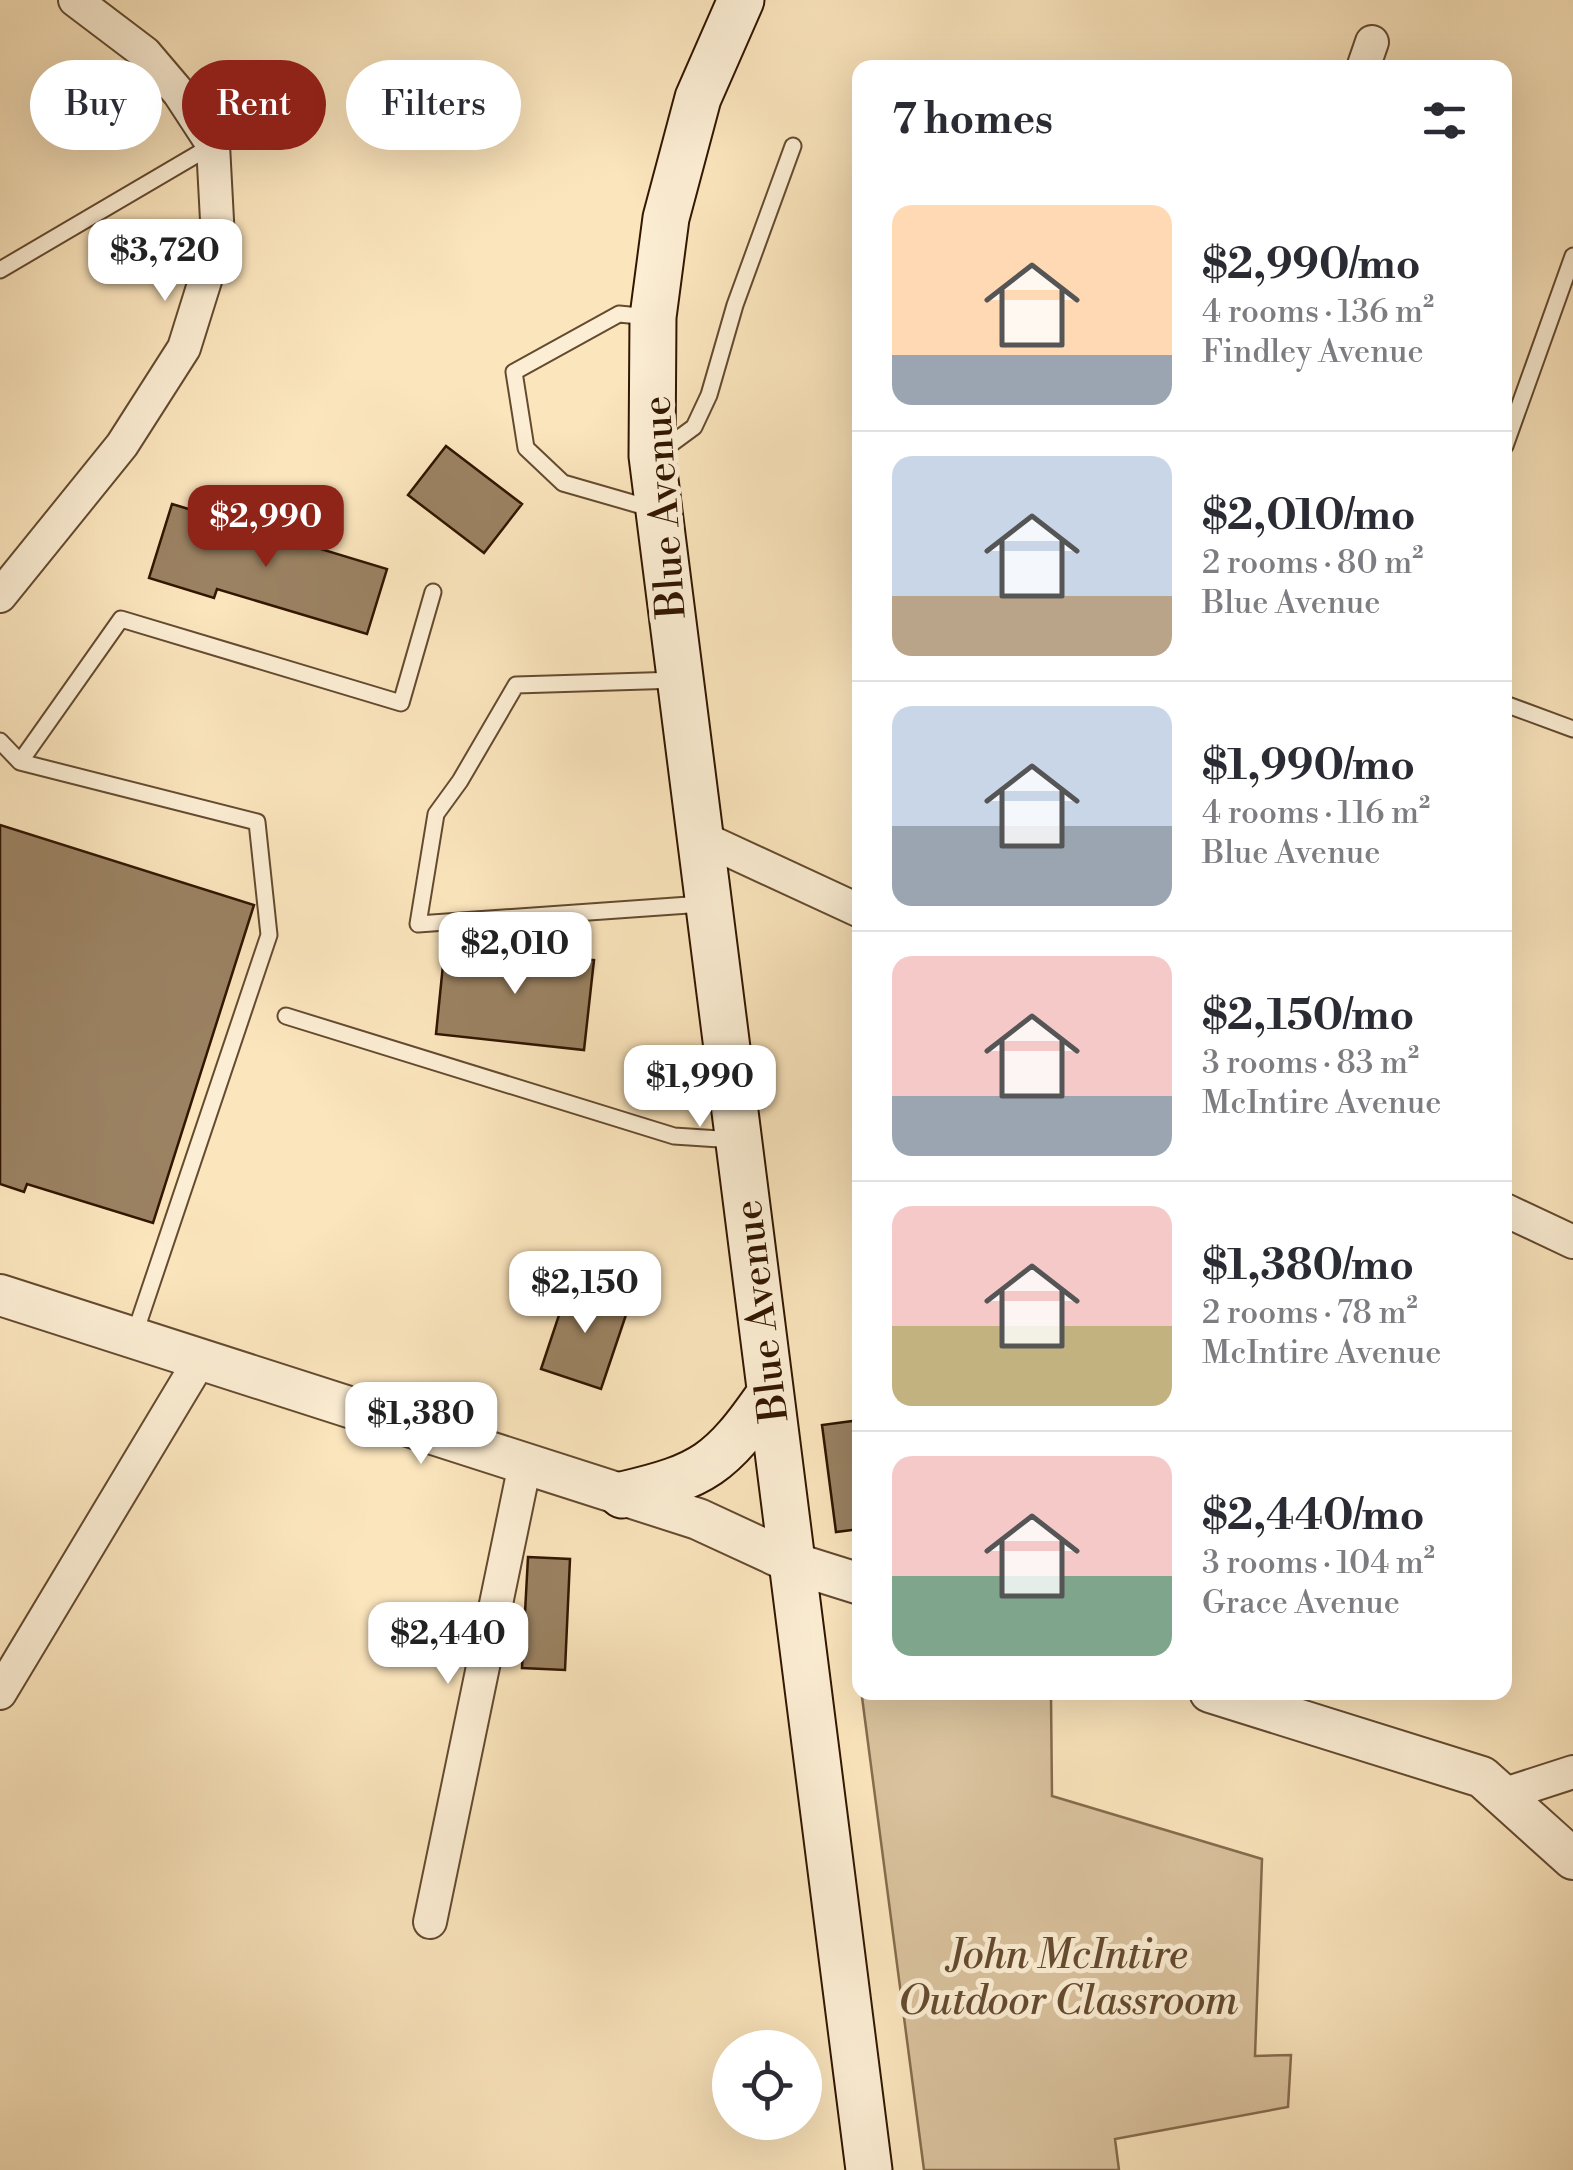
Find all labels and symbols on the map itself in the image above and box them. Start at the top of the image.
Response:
pin: $3,720 [84,219,246,304]
street label: Blue Avenue [632,394,698,621]
pin: $2,990 [185,485,347,570]
pin: $2,010 [434,912,596,997]
pin: $1,990 [619,1045,781,1130]
street label: Blue Avenue [724,1197,801,1425]
pin: $2,150 [504,1251,666,1336]
pin: $1,380 [340,1382,502,1467]
pin: $2,440 [367,1602,529,1687]
park label: John McIntire Outdoor Classroom [898,1931,1238,2027]

